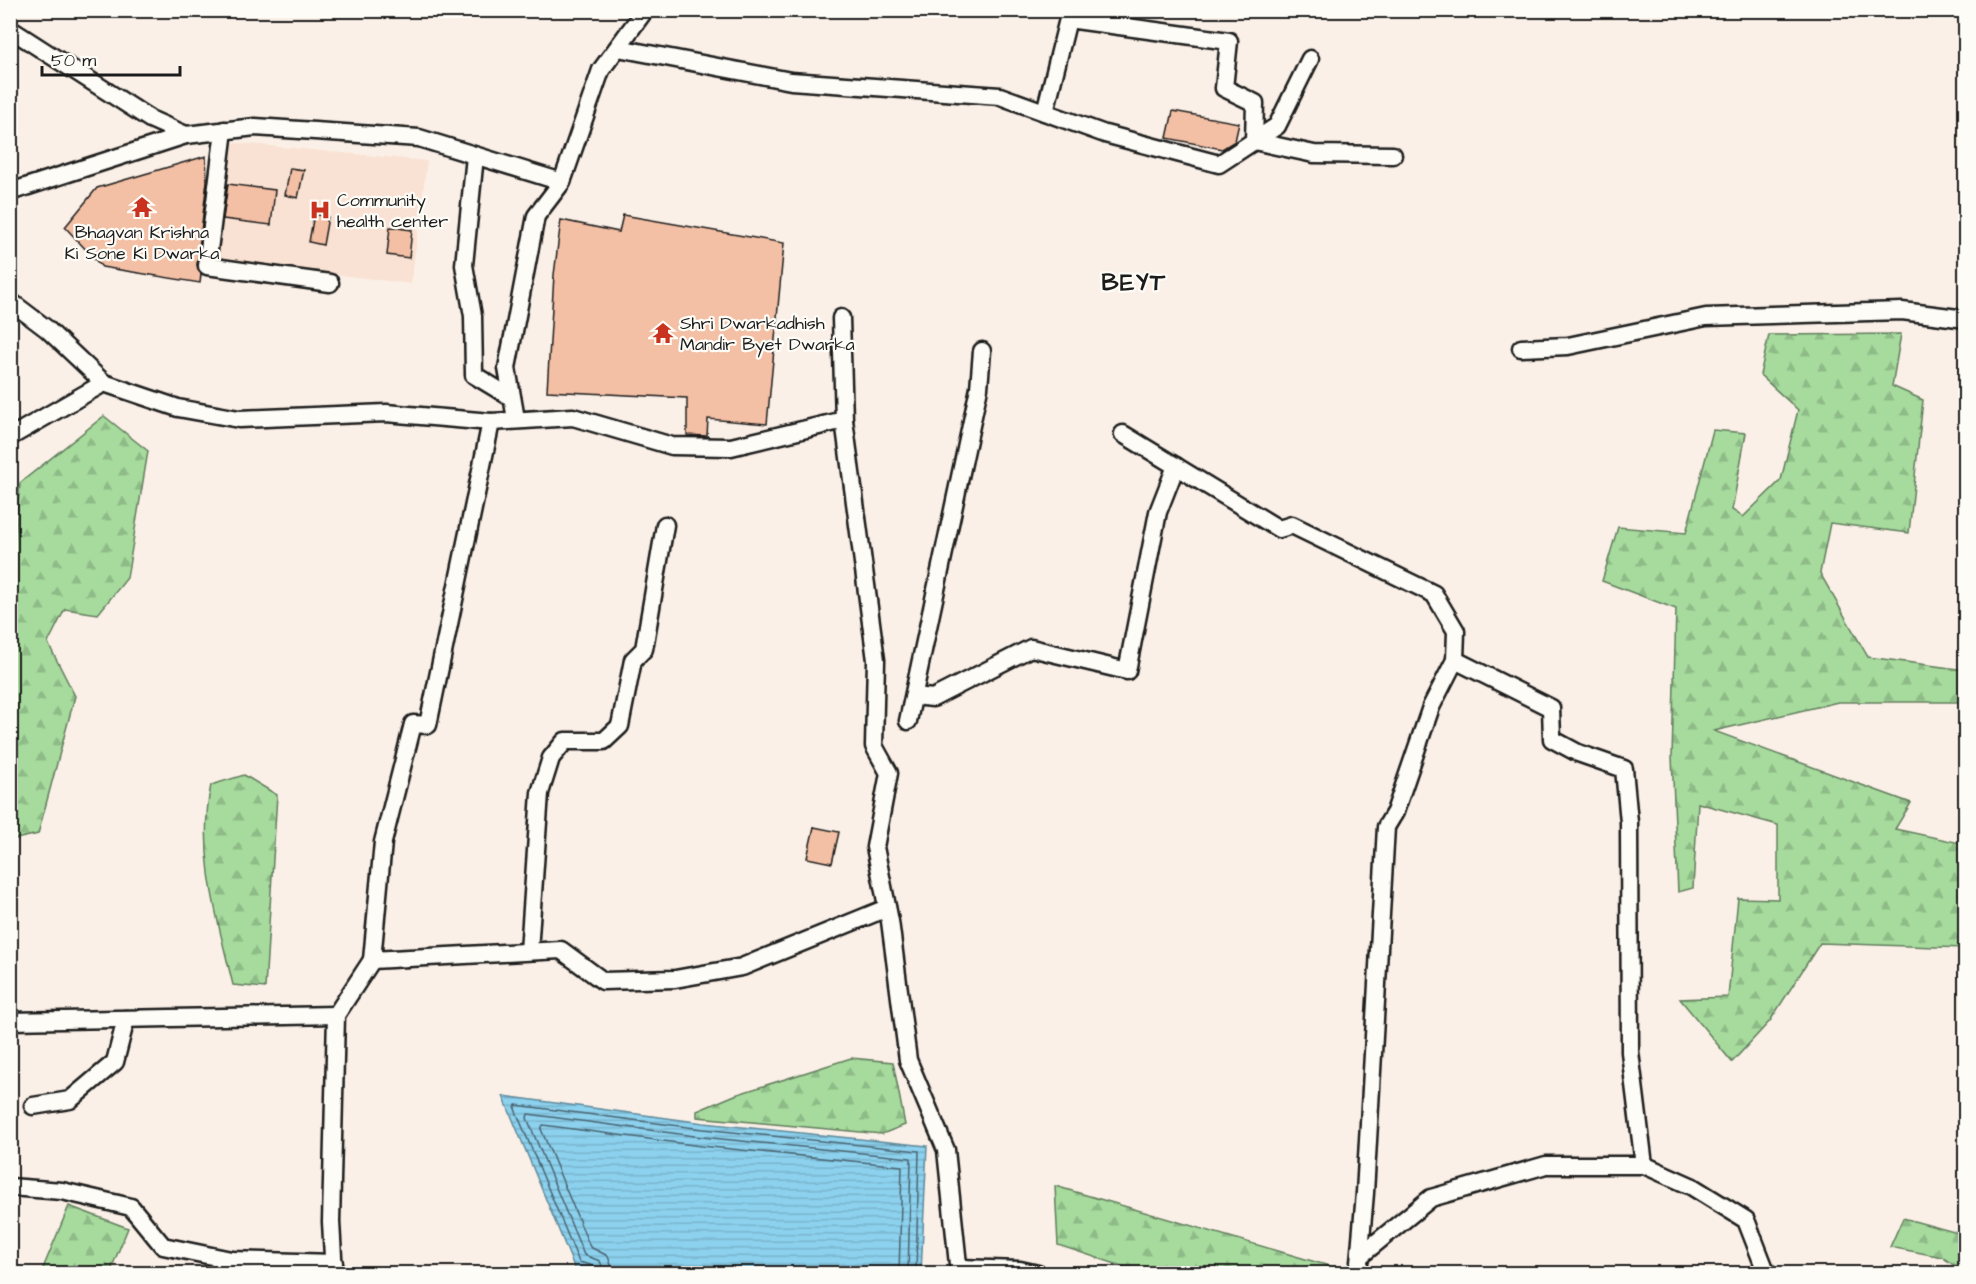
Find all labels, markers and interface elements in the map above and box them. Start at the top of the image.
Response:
scale bar [42,39,180,77]
text: 50 m [51,48,96,73]
place label: Community health center [337,188,448,234]
temple icon: Bhagvan Krishna Ki Sone Ki Dwarka [130,195,154,219]
hospital icon: Community health center [308,198,332,222]
place label: Bhagvan Krishna Ki Sone Ki Dwarka [65,220,219,266]
district label: BEYT [1101,266,1167,300]
place label: Shri Dwarkadhish Mandir Byet Dwarka [680,311,855,358]
temple icon: Shri Dwarkadhish Mandir Byet Dwarka [651,321,675,345]

